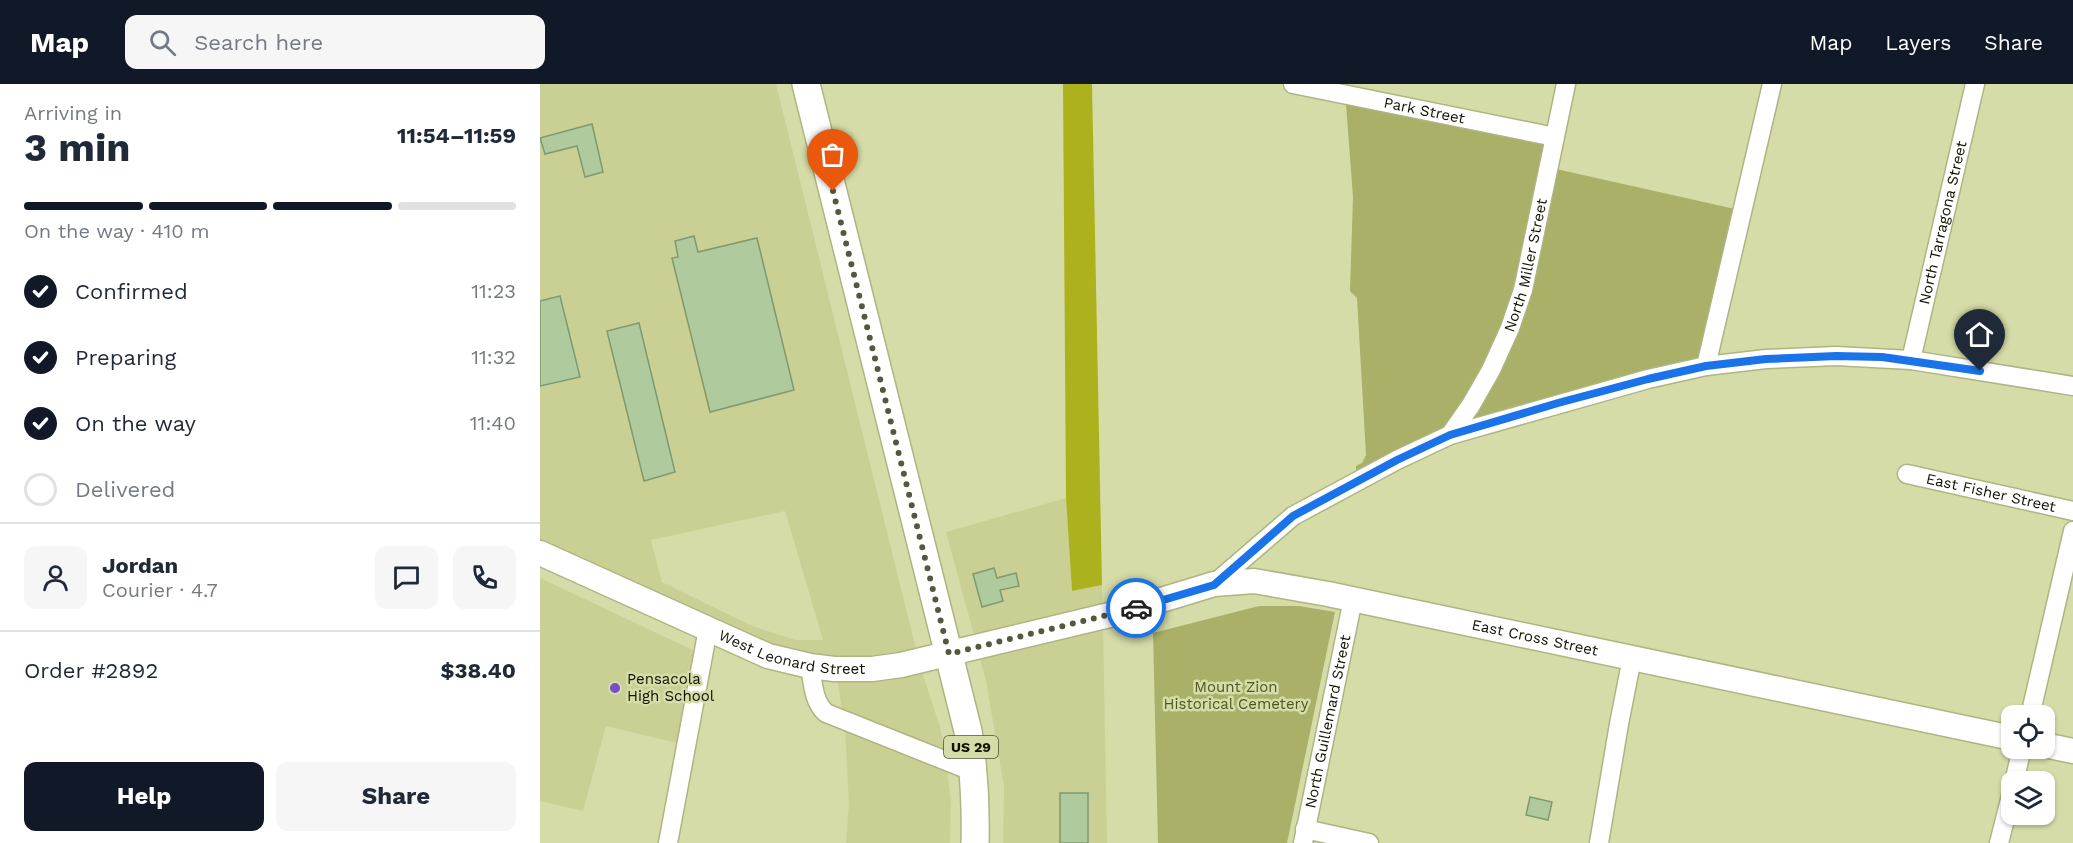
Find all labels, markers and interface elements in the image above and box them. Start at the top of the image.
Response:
search box [125,15,545,69]
text: Map [30,26,89,59]
icon: search [146,26,179,59]
text: Search here [194,30,323,55]
text: Map [1809,30,1852,55]
text: Layers [1885,30,1951,55]
text: Share [1984,30,2043,55]
street label: Park Street [1382,94,1467,128]
text: Arriving in [24,101,122,125]
text: 11:54–11:59 [397,123,516,148]
text: 3 min [24,125,131,170]
pin [807,129,858,191]
icon: bag [816,138,849,171]
street label: North Tarragona Street [1915,138,1971,306]
street label: North Miller Street [1500,196,1551,334]
text: On the way · 410 m [24,219,210,243]
icon: check [24,275,57,308]
text: Confirmed [75,279,188,304]
text: 11:23 [471,279,516,303]
pin [1954,309,2005,371]
icon: home [1963,318,1996,351]
icon: check [24,341,57,374]
text: Preparing [75,345,176,370]
text: 11:32 [471,345,516,369]
icon: check [24,407,57,440]
text: On the way [75,411,196,436]
text: 11:40 [470,411,516,435]
street label: East Fisher Street [1924,470,2058,516]
text: Delivered [75,477,175,502]
button: person [24,546,87,609]
button: chat [375,546,438,609]
button: phone [453,546,516,609]
text: Jordan [102,553,178,578]
text: Courier · 4.7 [102,578,218,602]
courier [1106,578,1166,638]
icon: car [1120,592,1153,625]
street label: East Cross Street [1470,616,1600,660]
street label: West Leonard Street [716,626,866,678]
street label: North Guillemard Street [1301,632,1355,810]
text: Order #2892 [24,658,158,683]
text: $38.40 [440,658,516,683]
place label: Pensacola High School [627,670,715,705]
park label: Mount Zion Historical Cemetery [1164,678,1309,713]
marker: Pensacola High School [608,681,622,695]
map controls [2001,705,2055,825]
button: locate [2001,705,2055,759]
road number: US 29 [944,736,998,758]
button: Help [24,762,264,831]
button: Share [276,762,516,831]
button: layers [2001,771,2055,825]

